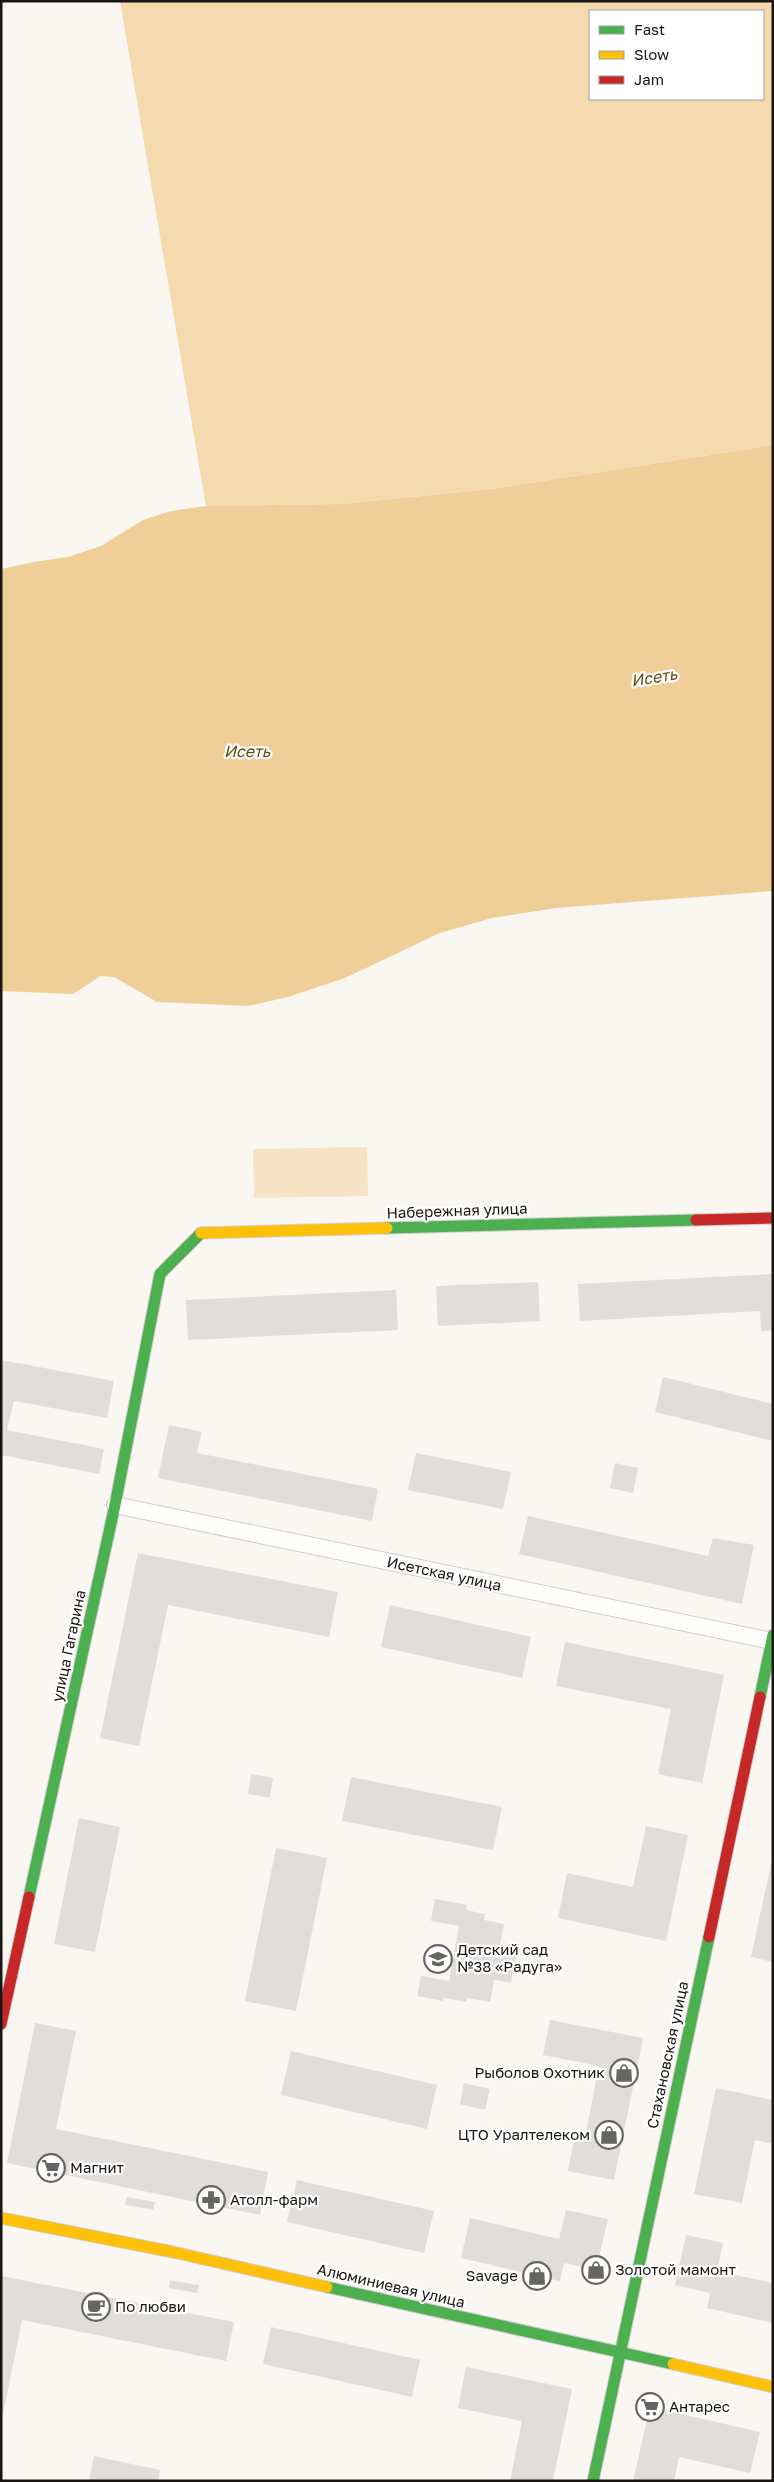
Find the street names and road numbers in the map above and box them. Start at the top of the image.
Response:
street label: Набережная улица [386,1199,528,1221]
street label: Исетская улица [385,1552,503,1594]
street label: улица Гагарина [47,1588,89,1703]
street label: Стахановская улица [643,1979,691,2130]
street label: Алюминиевая улица [316,2259,467,2311]

